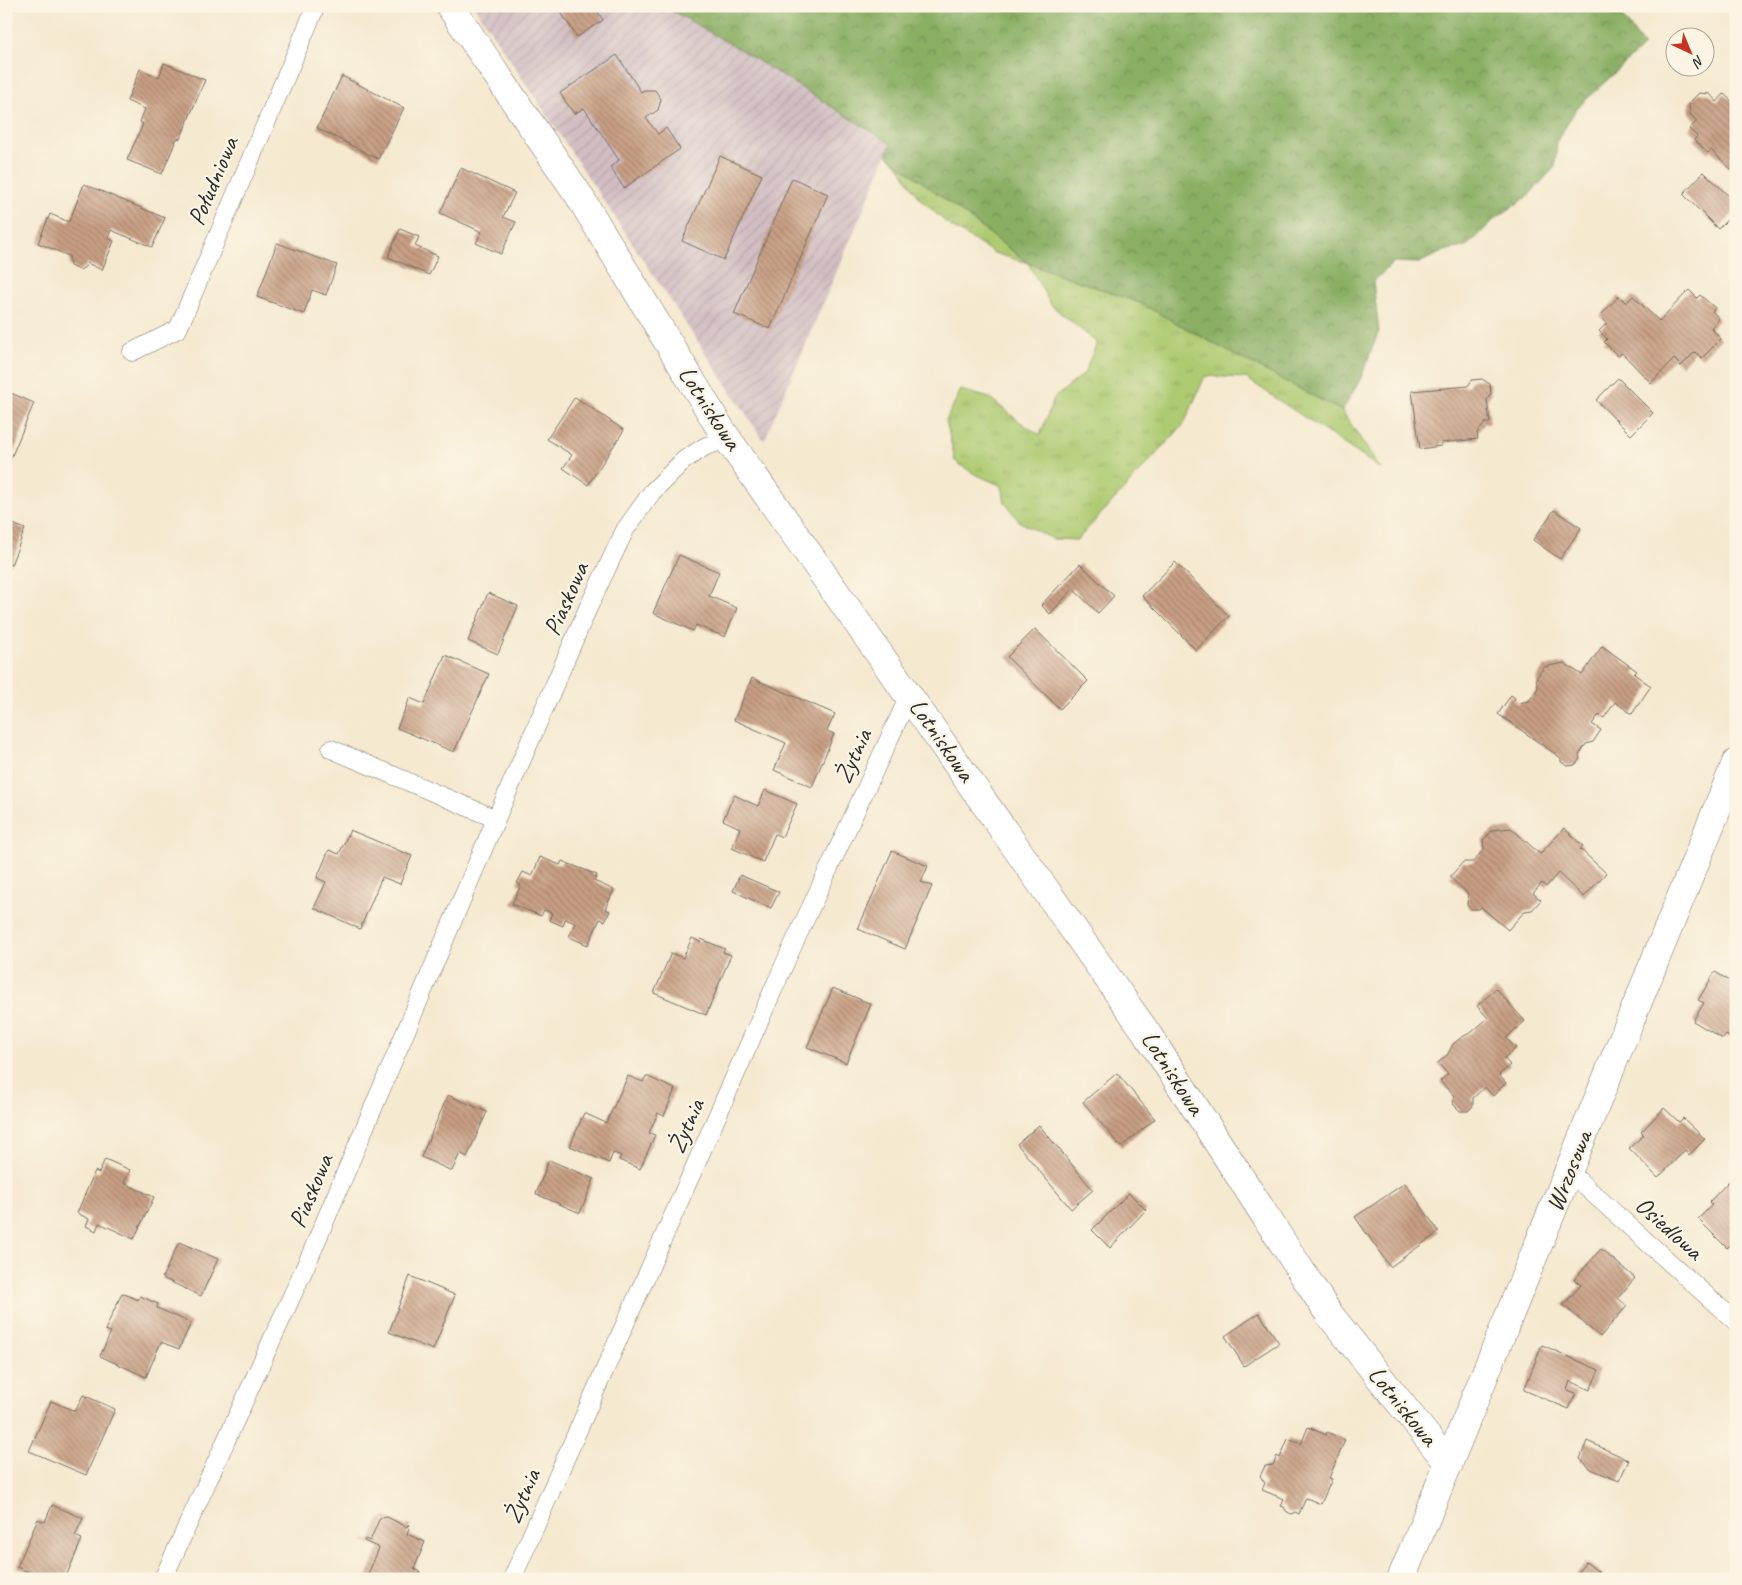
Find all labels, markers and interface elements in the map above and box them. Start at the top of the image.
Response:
north arrow [1664,28,1714,78]
text: N [1688,52,1708,72]
street label: Południowa [180,130,247,230]
street label: Lotniskowa [671,360,750,458]
street label: Piaskowa [536,555,597,641]
street label: Lotniskowa [902,692,983,789]
street label: Żytnia [827,722,880,788]
street label: Lotniskowa [1134,1025,1213,1123]
street label: Żytnia [660,1092,713,1158]
street label: Wrzosowa [1538,1123,1601,1216]
street label: Piaskowa [281,1147,342,1233]
street label: Osiedlowa [1628,1189,1711,1268]
street label: Lotniskowa [1361,1359,1446,1454]
street label: Żytnia [496,1462,549,1528]

